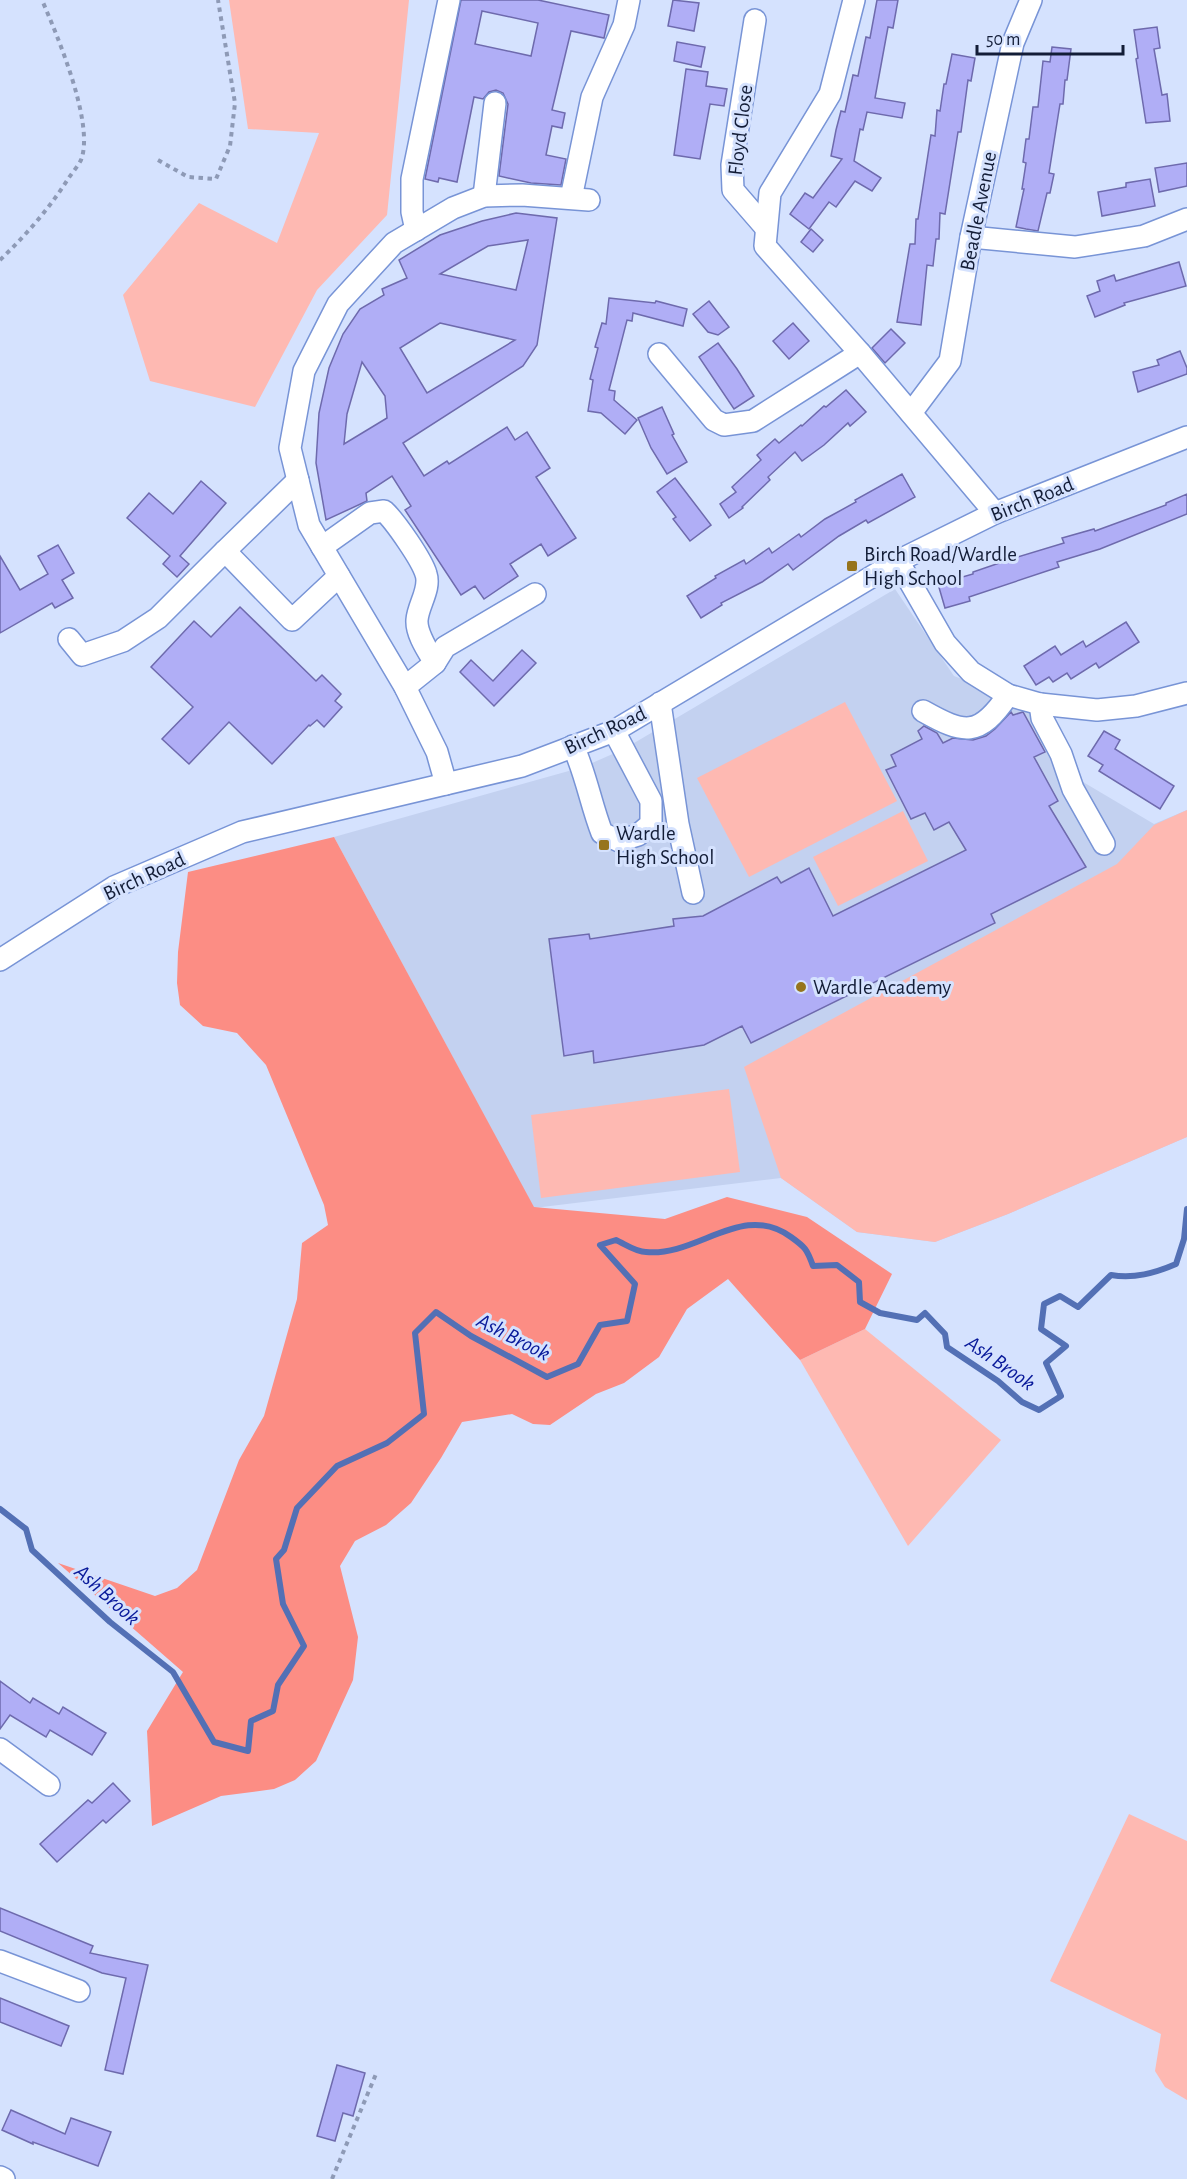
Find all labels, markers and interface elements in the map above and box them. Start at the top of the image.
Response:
scale bar [977,18,1122,56]
text: 50 m [986,31,1020,49]
street label: Floyd Close [725,84,756,177]
street label: Beadle Avenue [957,150,1000,272]
street label: Birch Road [988,473,1077,526]
place label: Birch Road/Wardle High School [864,544,1017,589]
marker: Birch Road/Wardle High School [845,559,859,573]
street label: Birch Road [561,702,649,758]
place label: Wardle High School [616,823,714,868]
marker: Wardle High School [597,838,611,852]
street label: Birch Road [100,848,188,904]
place label: Wardle Academy [813,977,951,998]
marker: Wardle Academy [794,980,808,994]
water label: Ash Brook [472,1309,554,1365]
water label: Ash Brook [961,1331,1039,1394]
water label: Ash Brook [70,1559,144,1629]

